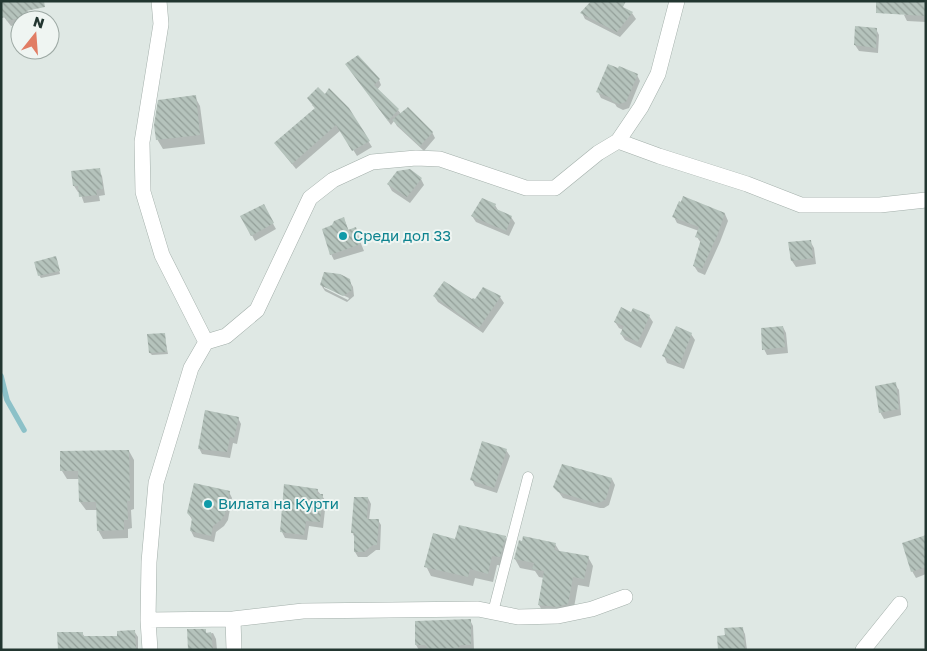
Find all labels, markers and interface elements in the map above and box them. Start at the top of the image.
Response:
north arrow [10,10,60,60]
text: N [31,12,47,32]
place label: Среди дол 33 [353,226,451,244]
marker: Среди дол 33 [337,230,349,242]
place label: Вилата на Курти [218,494,339,512]
marker: Вилата на Курти [202,498,214,510]

